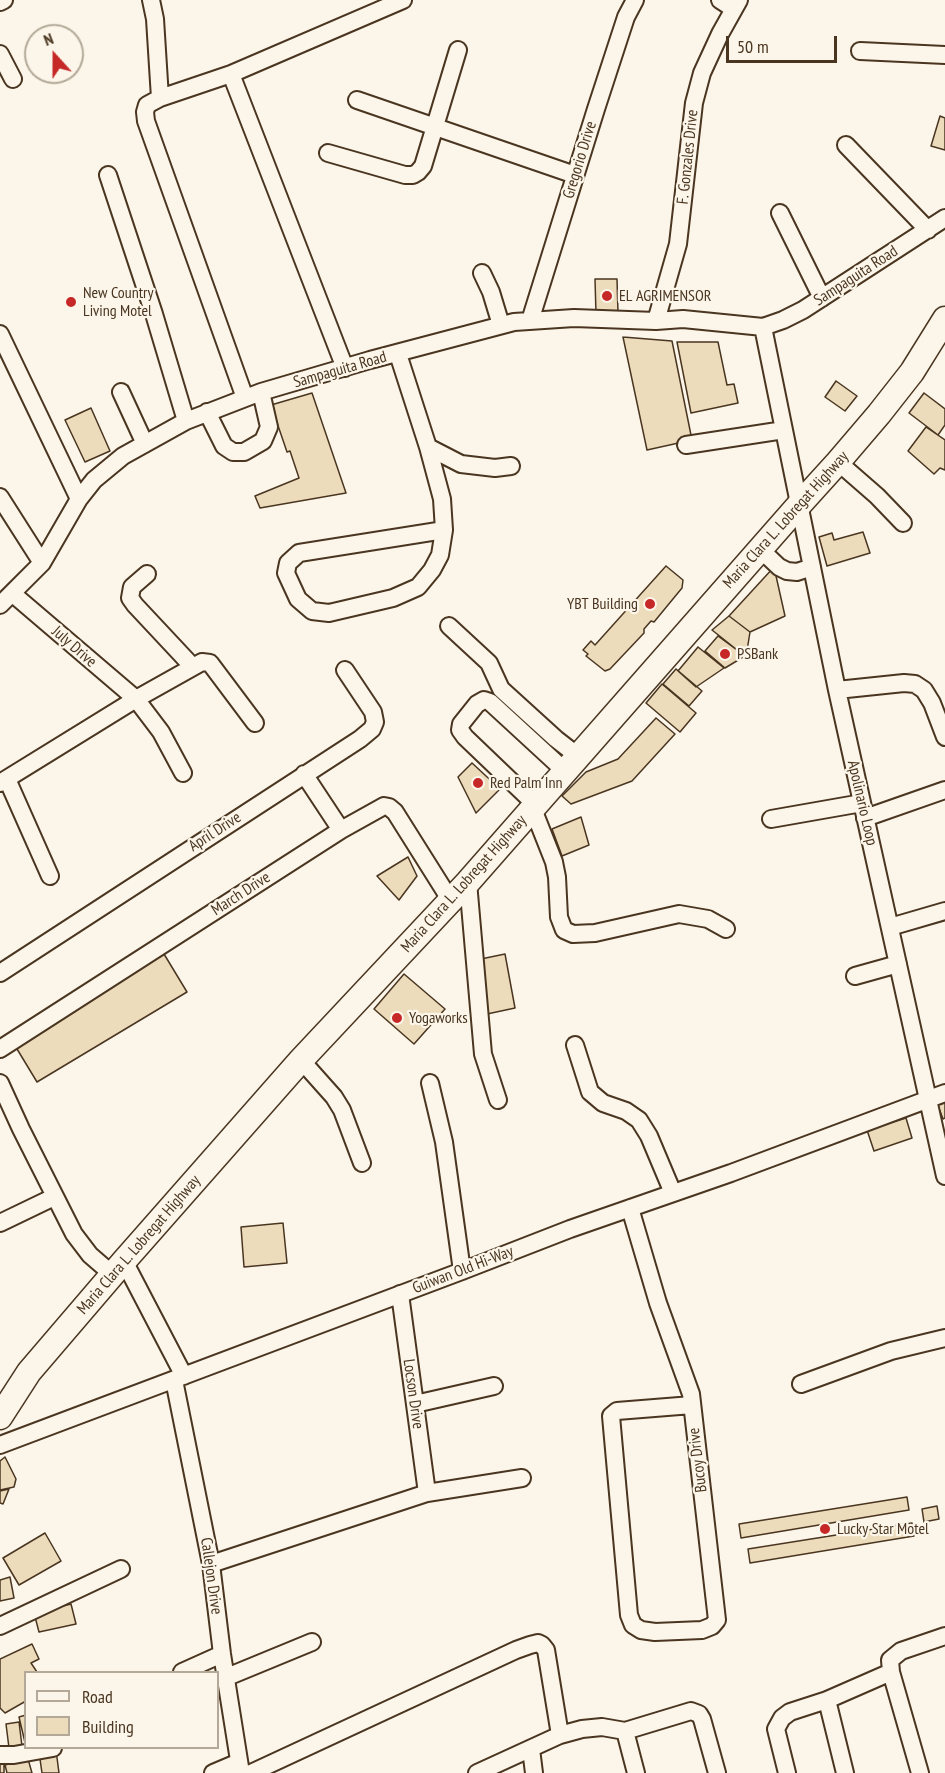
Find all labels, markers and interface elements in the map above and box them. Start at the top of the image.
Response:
north arrow [24,24,84,84]
scale bar [729,24,840,62]
text: N [41,28,56,50]
text: 50 m [737,35,769,58]
street label: F. Gonzales Drive [673,109,703,205]
street label: Gregorio Drive [559,119,601,201]
street label: Sampaguita Road [811,242,901,310]
place label: New Country Living Motel [83,283,153,321]
place label: EL AGRIMENSOR [619,286,711,306]
marker: EL AGRIMENSOR [600,289,614,303]
marker: New Country Living Motel [64,295,78,309]
street label: Sampaguita Road [291,348,389,392]
street label: Maria Clara L. Lobregat Highway [719,447,853,593]
place label: YBT Building [567,594,638,614]
marker: YBT Building [643,597,657,611]
street label: July Drive [48,622,100,672]
place label: PSBank [737,644,778,664]
marker: PSBank [718,647,732,661]
street label: Apolinario Loop [843,758,881,848]
place label: Red Palm Inn [490,773,562,793]
marker: Red Palm Inn [471,776,485,790]
street label: April Drive [185,808,245,856]
street label: Maria Clara L. Lobregat Highway [397,811,531,957]
street label: March Drive [208,868,274,920]
place label: Yogaworks [409,1008,468,1028]
marker: Yogaworks [390,1011,404,1025]
street label: Maria Clara L. Lobregat Highway [73,1171,205,1319]
street label: Guiwan Old Hi-Way [410,1242,516,1298]
street label: Locson Drive [399,1358,427,1430]
street label: Bucoy Drive [685,1427,711,1493]
place label: Lucky Star Motel [837,1519,929,1539]
marker: Lucky Star Motel [818,1522,832,1536]
street label: Callejon Drive [196,1536,226,1616]
legend [24,1671,219,1749]
text: Road [82,1685,113,1708]
text: Building [82,1715,134,1738]

